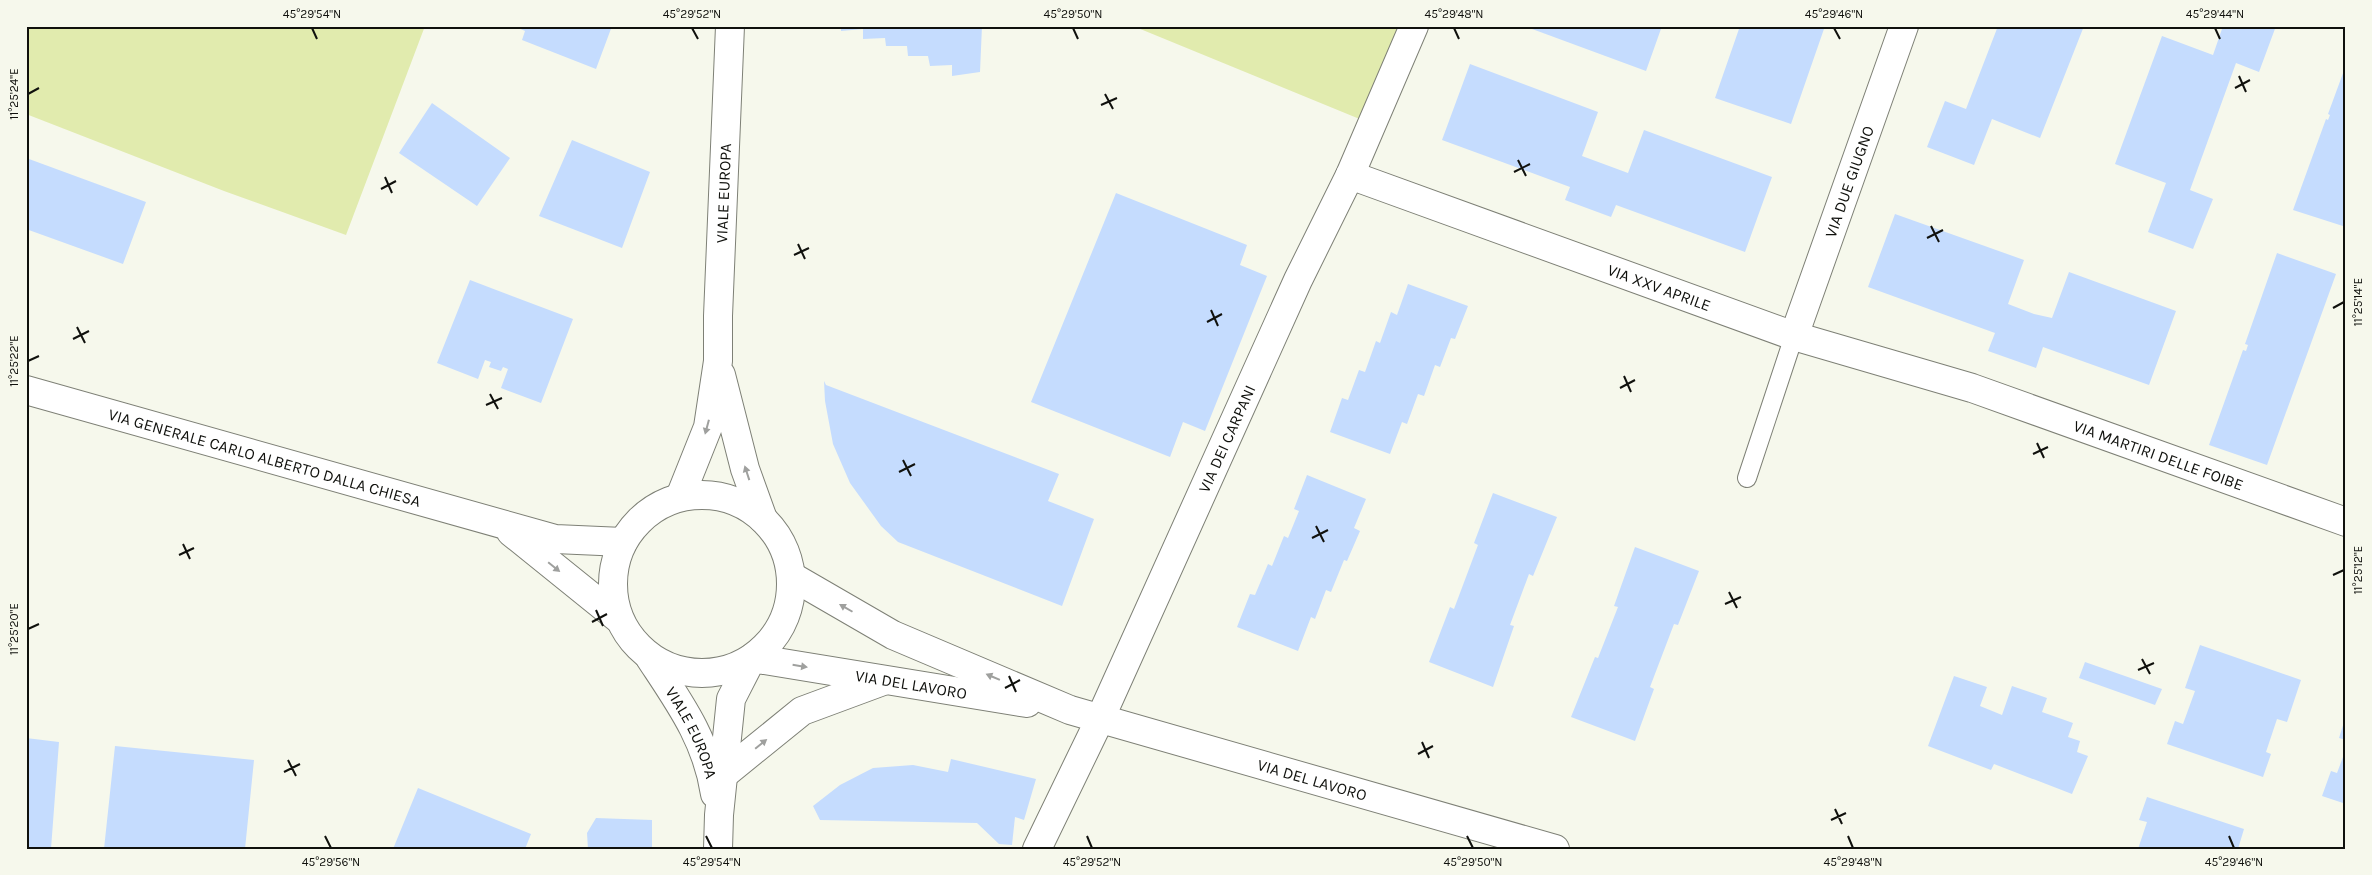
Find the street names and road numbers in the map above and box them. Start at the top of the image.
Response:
street label: VIA DUE GIUGNO [1820,123,1877,240]
street label: VIALE EUROPA [712,143,735,244]
street label: VIA XXV APRILE [1605,260,1714,315]
street label: VIA DEI CARPANI [1194,382,1259,495]
street label: VIA GENERALE CARLO ALBERTO DALLA CHIESA [106,404,423,510]
street label: VIA MARTIRI DELLE FOIBE [2071,416,2246,494]
street label: VIA DEL LAVORO [854,666,968,703]
street label: VIALE EUROPA [662,683,721,780]
street label: VIA DEL LAVORO [1255,755,1369,804]

